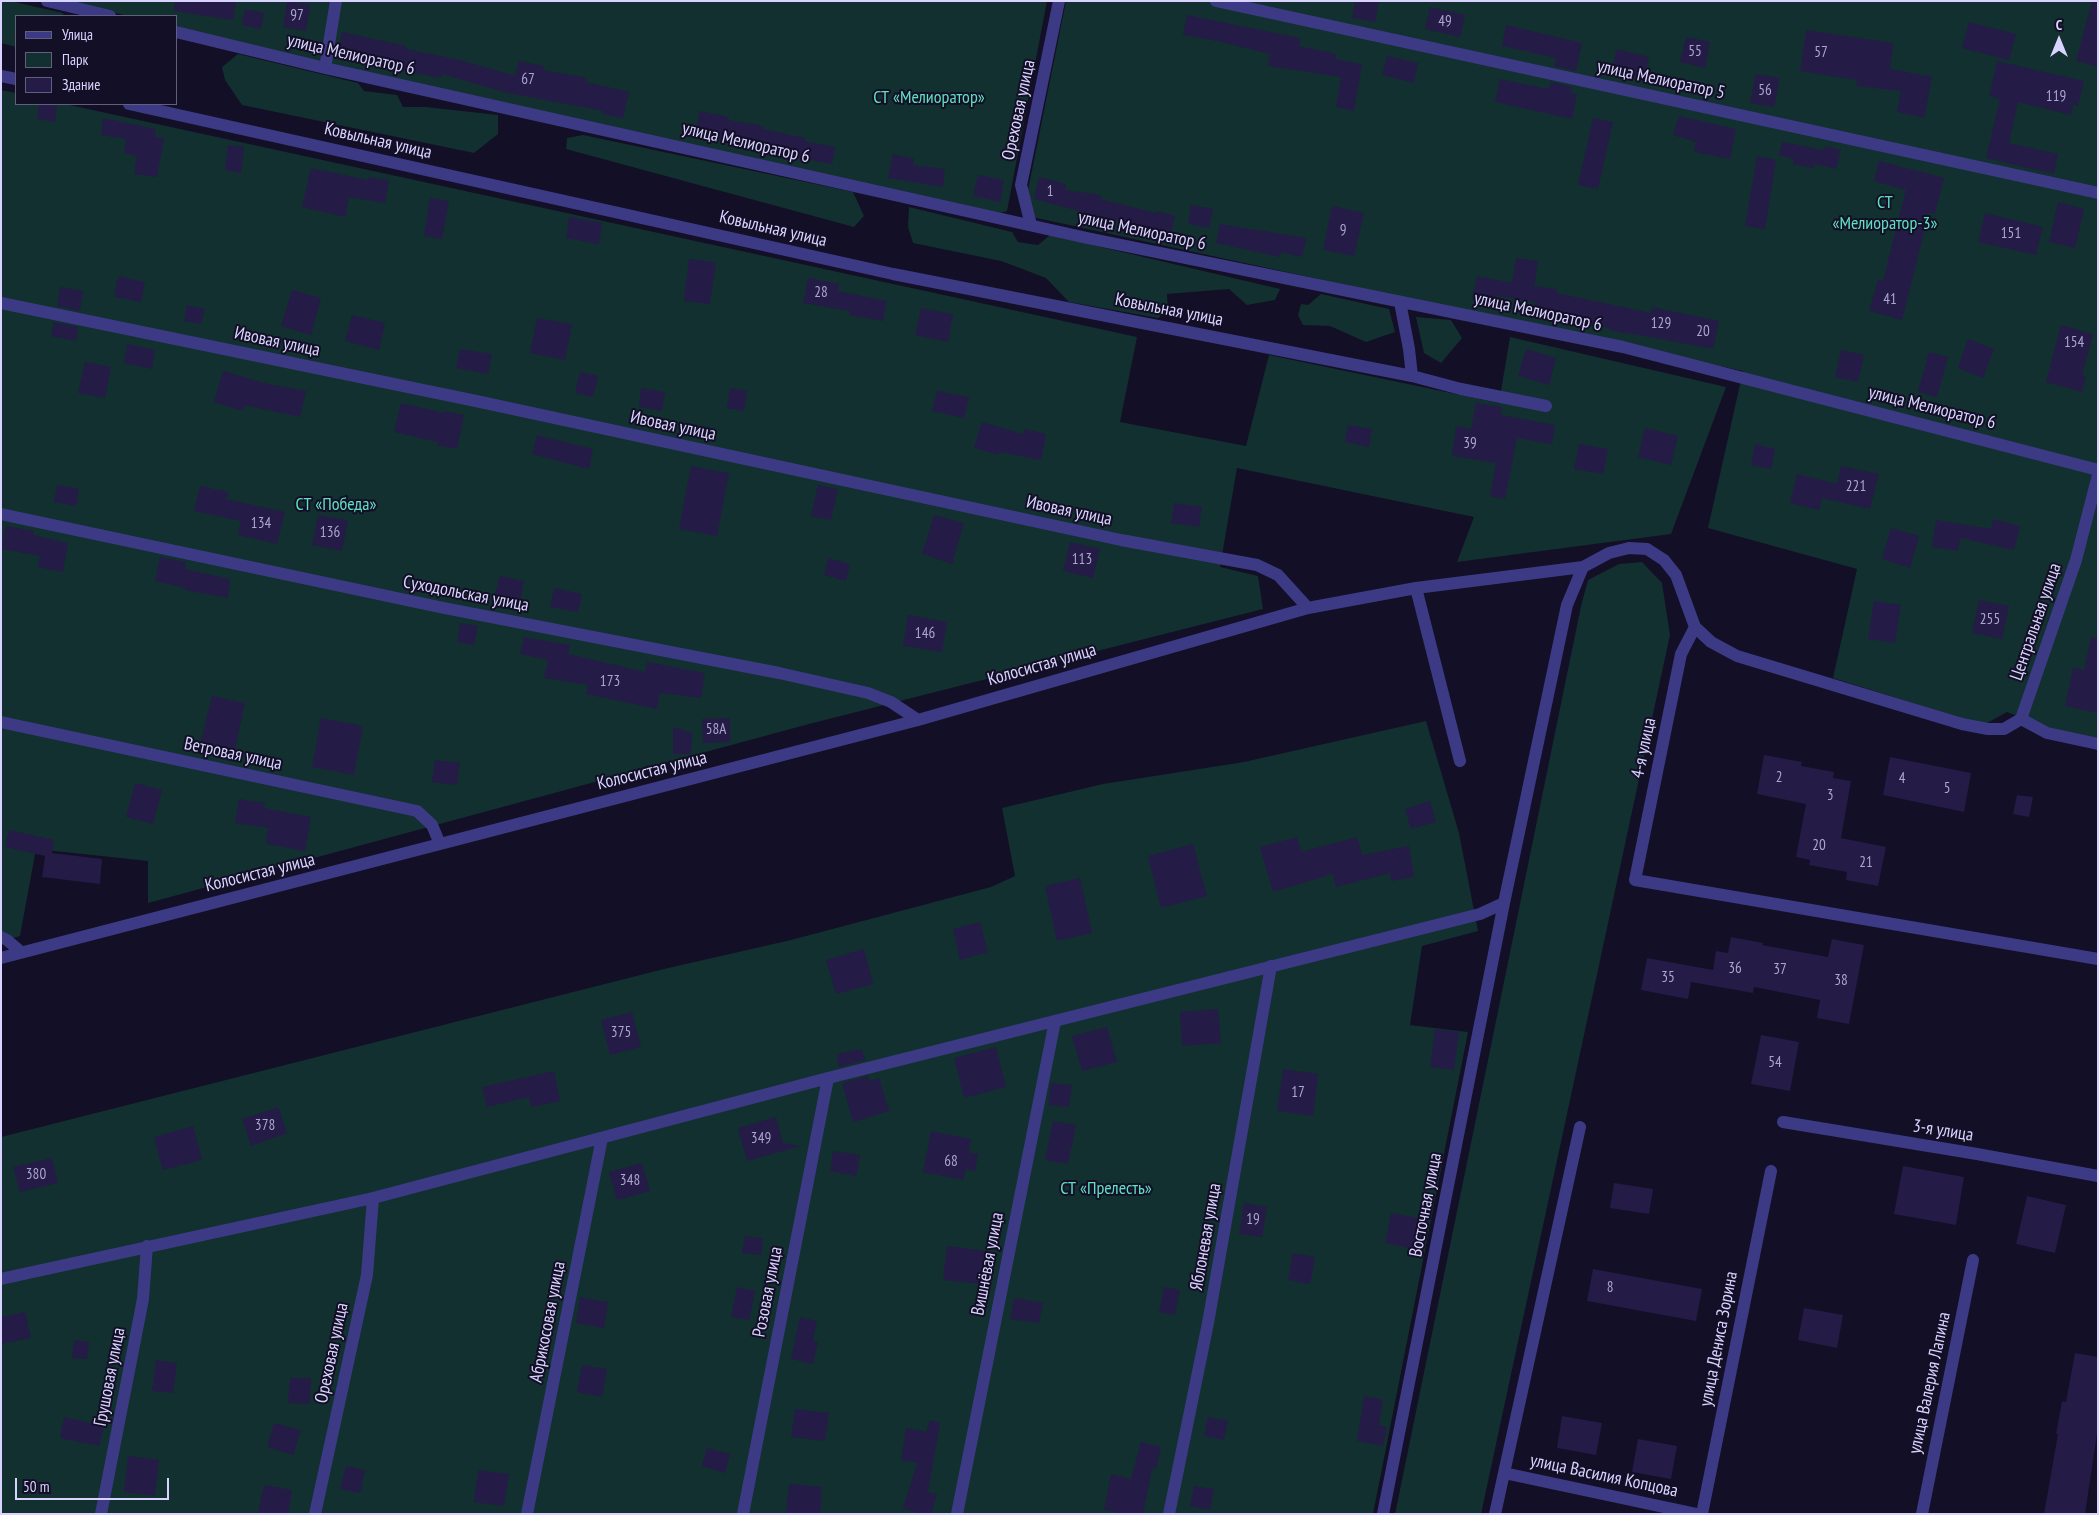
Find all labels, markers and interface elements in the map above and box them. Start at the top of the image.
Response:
house number: 97 [290,7,304,25]
house number: 49 [1438,13,1452,31]
legend [15,15,178,105]
north arrow [2034,15,2084,65]
text: С [2056,16,2062,34]
text: Улица [62,25,93,44]
street label: улица Мелиоратор 6 [285,30,417,80]
house number: 55 [1688,43,1702,61]
house number: 57 [1814,44,1828,62]
text: Парк [62,50,88,69]
street label: улица Мелиоратор 5 [1595,56,1727,104]
street label: Ореховая улица [998,58,1040,162]
house number: 67 [521,71,535,89]
text: Здание [62,75,100,94]
house number: 56 [1758,82,1772,100]
park label: СТ «Мелиоратор» [873,87,985,109]
house number: 119 [2046,88,2066,106]
street label: Ковыльная улица [322,118,434,164]
street label: улица Мелиоратор 6 [680,118,812,168]
house number: 1 [1047,183,1053,201]
park label: СТ «Мелиоратор-3» [1832,192,1938,234]
street label: Ковыльная улица [717,206,829,252]
street label: улица Мелиоратор 6 [1076,207,1208,255]
house number: 9 [1340,222,1346,240]
house number: 151 [2001,225,2021,243]
house number: 28 [814,284,828,302]
street label: улица Мелиоратор 6 [1472,288,1604,336]
street label: Ковыльная улица [1113,289,1225,331]
house number: 41 [1883,291,1897,309]
house number: 129 [1651,315,1671,333]
street label: Ивовая улица [232,322,322,362]
house number: 20 [1696,323,1710,341]
house number: 154 [2064,334,2084,352]
street label: улица Мелиоратор 6 [1866,382,1998,434]
street label: Ивовая улица [628,406,718,446]
house number: 39 [1463,435,1477,453]
house number: 221 [1846,478,1866,496]
street label: Ивовая улица [1024,491,1114,531]
park label: СТ «Победа» [296,494,376,516]
house number: 134 [251,515,271,533]
house number: 136 [320,524,340,542]
house number: 113 [1072,551,1092,569]
street label: Центральная улица [2006,561,2066,683]
street label: Суходольская улица [401,571,531,617]
house number: 255 [1980,611,2000,629]
house number: 146 [915,625,935,643]
street label: Колосистая улица [985,639,1099,691]
house number: 173 [600,673,620,691]
street label: 4-я улица [1627,716,1661,780]
house number: 58А [706,721,726,739]
street label: Ветровая улица [182,733,284,775]
street label: Колосистая улица [595,747,709,795]
house number: 2 [1776,769,1782,787]
house number: 4 [1899,770,1905,788]
house number: 5 [1944,780,1950,798]
house number: 3 [1827,787,1833,805]
house number: 20 [1812,837,1826,855]
street label: Колосистая улица [203,849,317,897]
house number: 21 [1859,854,1873,872]
house number: 36 [1728,960,1742,978]
house number: 37 [1773,961,1787,979]
house number: 35 [1661,969,1675,987]
house number: 38 [1834,972,1848,990]
house number: 375 [611,1024,631,1042]
house number: 54 [1768,1054,1782,1072]
house number: 17 [1291,1084,1305,1102]
street label: 3-я улица [1911,1116,1975,1146]
house number: 378 [255,1117,275,1135]
house number: 349 [751,1130,771,1148]
street label: Восточная улица [1405,1151,1447,1259]
house number: 68 [944,1153,958,1171]
house number: 380 [26,1166,46,1184]
house number: 348 [620,1172,640,1190]
park label: СТ «Прелесть» [1060,1178,1152,1200]
street label: Яблоневая улица [1186,1182,1226,1292]
street label: Вишнёвая улица [967,1211,1009,1317]
house number: 19 [1246,1211,1260,1229]
street label: Розовая улица [749,1245,787,1339]
street label: Абрикосовая улица [526,1260,570,1384]
street label: улица Дениса Зорина [1695,1270,1743,1408]
house number: 8 [1607,1279,1613,1297]
street label: Ореховая улица [311,1301,353,1405]
street label: улица Валерия Лапина [1904,1310,1956,1456]
street label: Грушовая улица [90,1326,130,1428]
street label: улица Василия Копцова [1528,1450,1680,1502]
scale bar [18,1468,171,1500]
text: 50 m [23,1477,49,1496]

